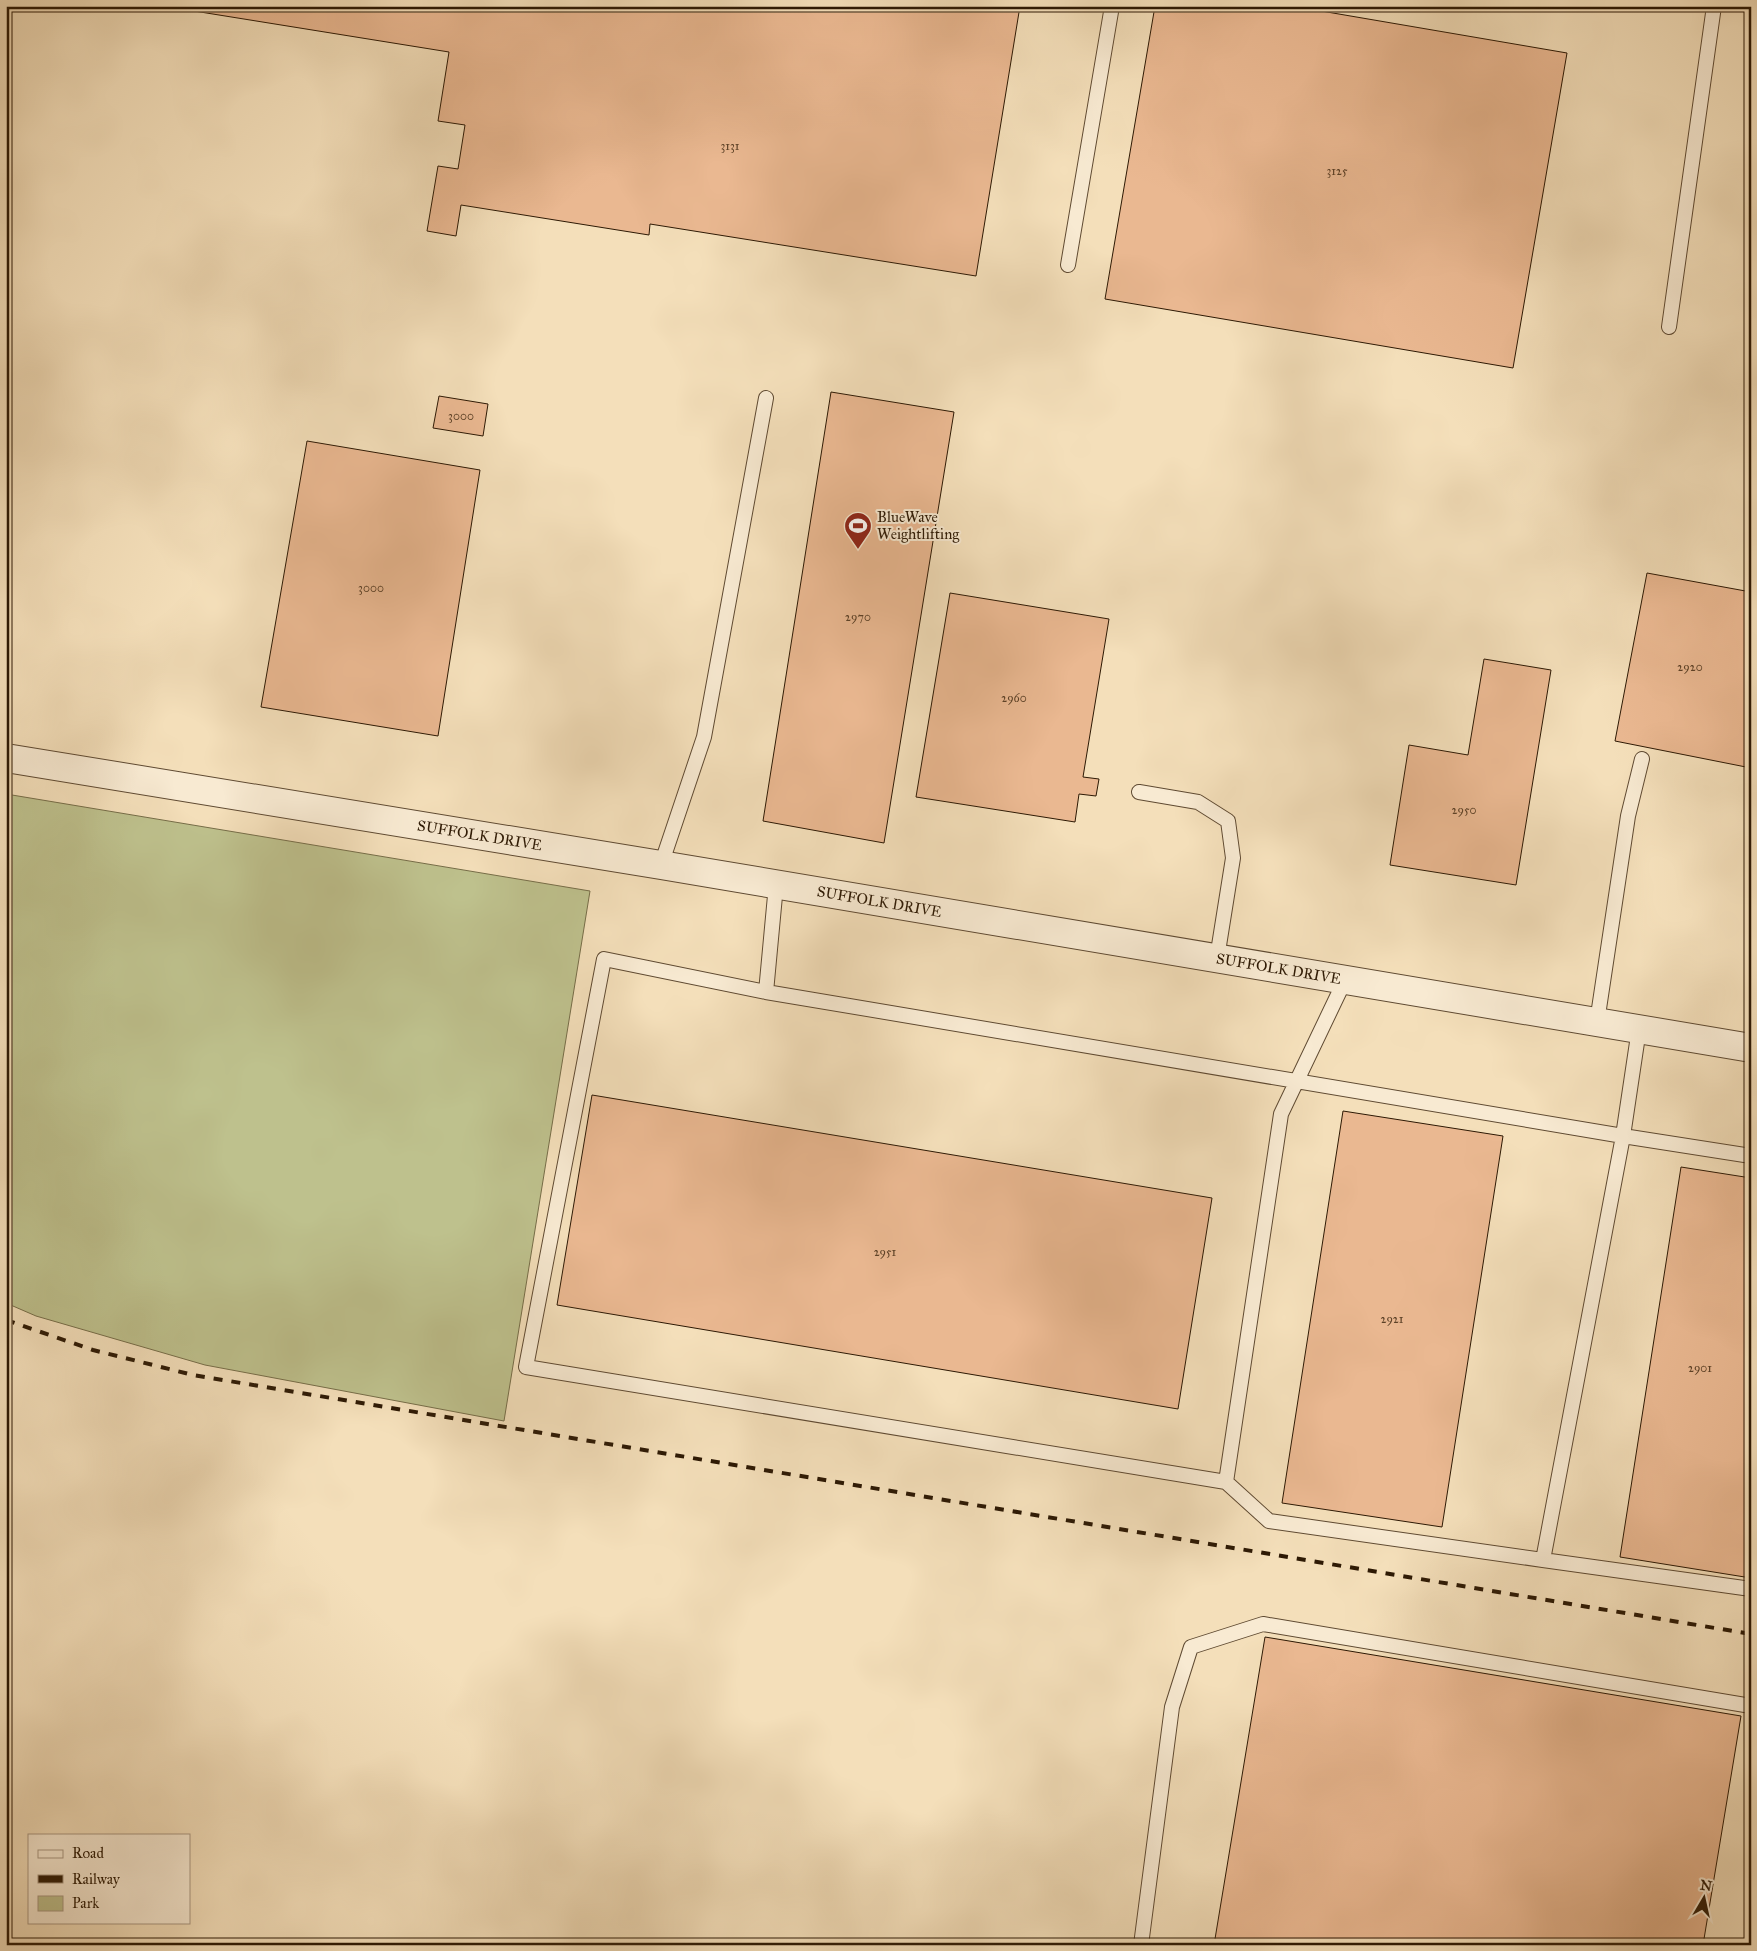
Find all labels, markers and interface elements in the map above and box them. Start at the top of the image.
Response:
house number: 3131 [720,139,740,153]
house number: 3125 [1327,164,1348,178]
house number: 3000 [448,409,474,423]
place label: BlueWave Weightlifting [877,508,960,543]
sports icon: BlueWave Weightlifting [843,511,873,550]
house number: 3000 [358,581,384,595]
house number: 2970 [845,610,871,624]
house number: 2920 [1677,660,1703,674]
house number: 2960 [1001,691,1027,705]
house number: 2950 [1452,803,1476,817]
street label: SUFFOLK DRIVE [416,816,544,854]
street label: SUFFOLK DRIVE [816,882,943,921]
street label: SUFFOLK DRIVE [1215,949,1343,988]
house number: 2951 [874,1245,897,1259]
house number: 2921 [1380,1312,1404,1326]
house number: 2901 [1688,1361,1712,1375]
legend [28,1834,190,1924]
text: Road [72,1844,104,1862]
text: Railway [72,1870,121,1888]
north arrow [1680,1874,1730,1924]
text: N [1699,1876,1713,1895]
text: Park [72,1894,99,1912]

